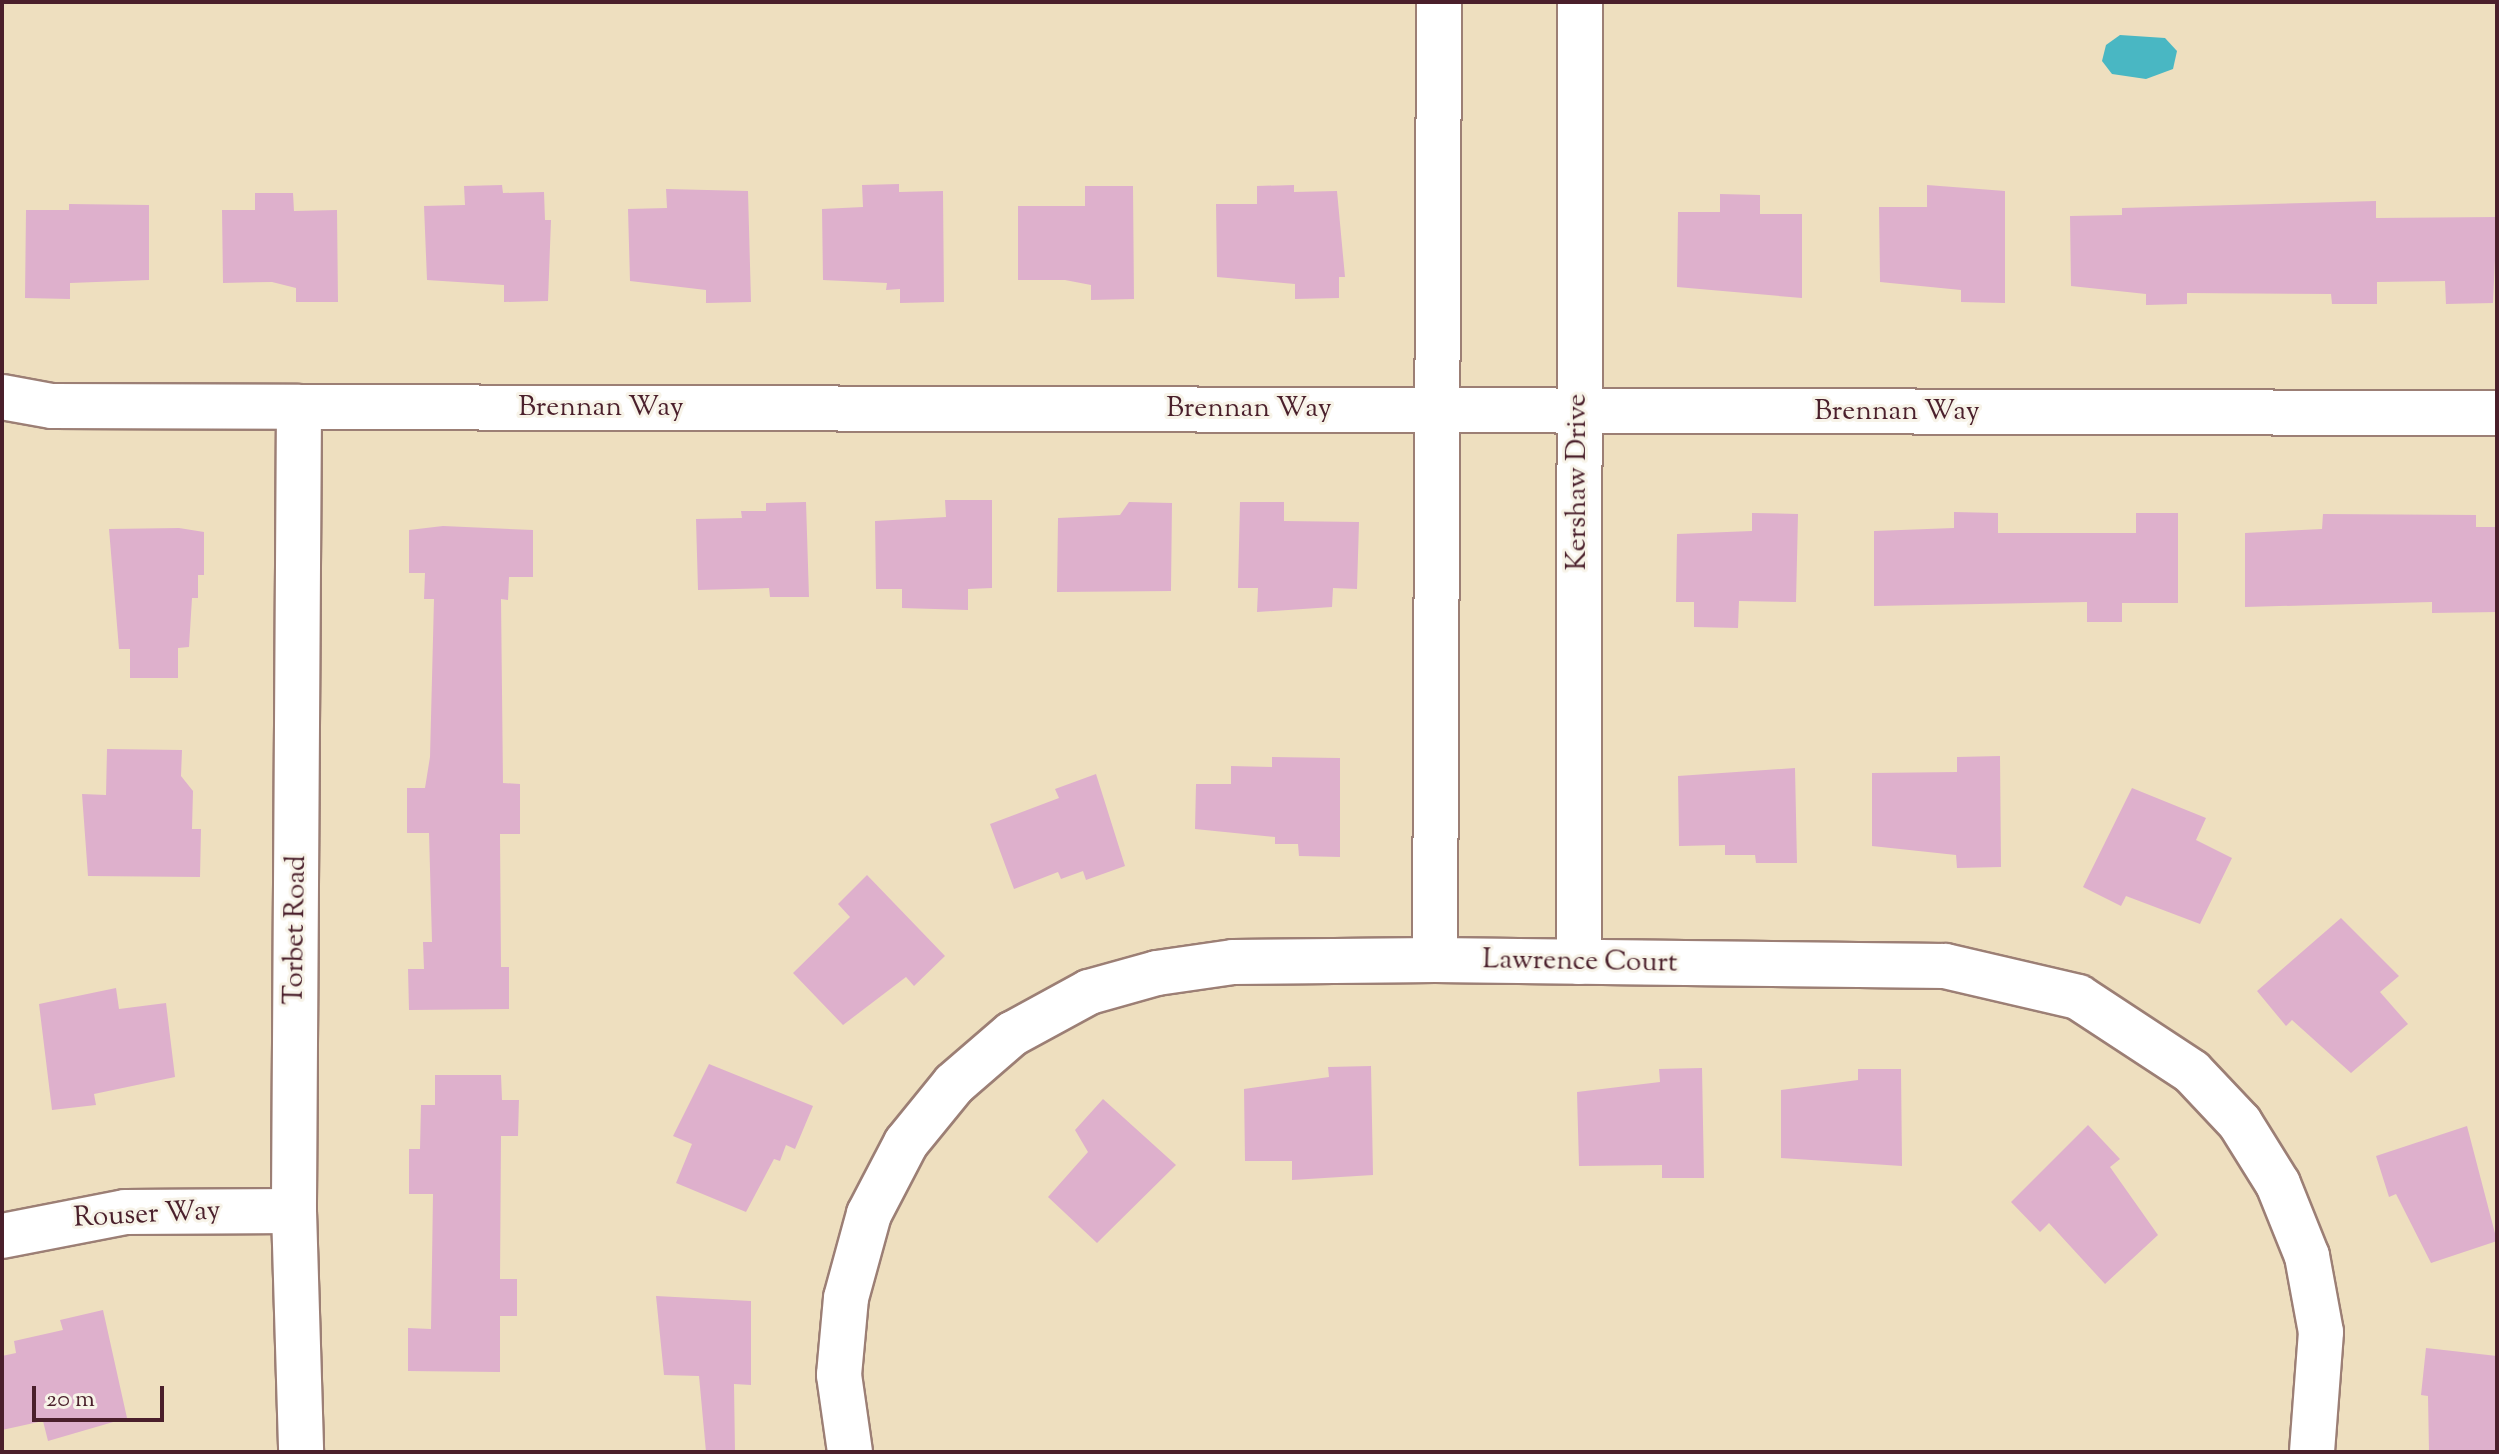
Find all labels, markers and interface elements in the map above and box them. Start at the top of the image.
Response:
street label: Brennan Way [518,391,684,425]
street label: Brennan Way [1166,392,1332,426]
street label: Kershaw Drive [1561,394,1595,570]
street label: Brennan Way [1814,395,1980,429]
street label: Torbet Road [278,855,314,1005]
street label: Lawrence Court [1482,943,1678,981]
street label: Rouser Way [73,1194,221,1236]
scale bar [36,1370,168,1420]
text: 20 m [46,1383,95,1417]

